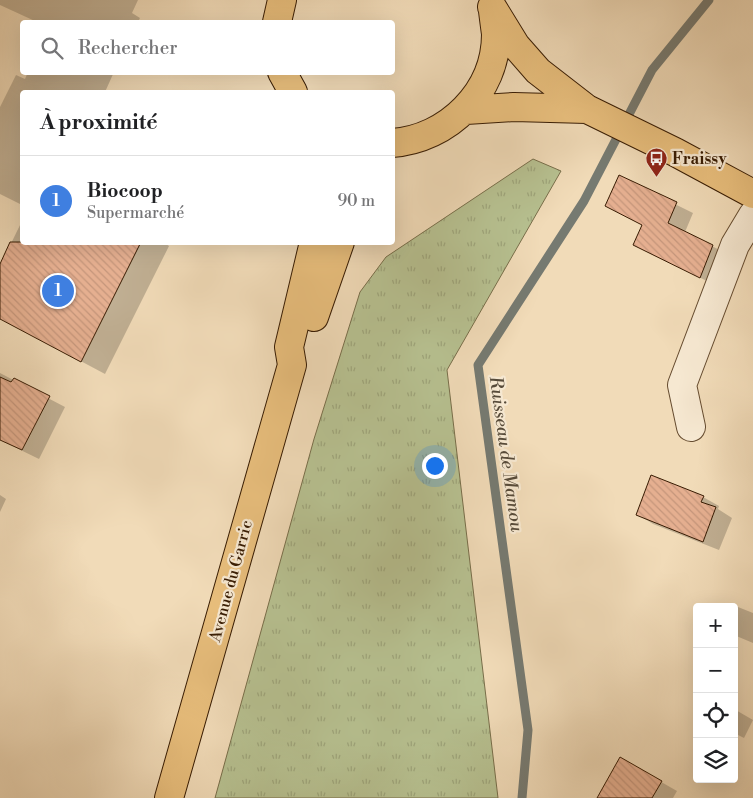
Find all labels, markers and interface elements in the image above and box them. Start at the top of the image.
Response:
search box [20,20,395,75]
icon: search [38,34,66,62]
text: Rechercher [78,36,177,60]
text: À proximité [40,110,157,136]
bus stop icon: Fraissy [644,147,668,178]
place label: Fraissy [672,149,727,169]
text: Biocoop [87,179,163,203]
text: 1 [52,191,60,211]
text: 90 m [337,191,375,211]
text: Supermarché [87,203,184,223]
pin: 1 [42,272,74,310]
water label: Ruisseau de Mamou [484,374,528,534]
your location [422,453,448,479]
street label: Avenue du Garric [205,518,257,645]
map controls [693,603,738,783]
button: + [693,603,738,648]
button: − [693,648,738,693]
button: locate [693,693,738,738]
button: layers [693,738,738,783]

